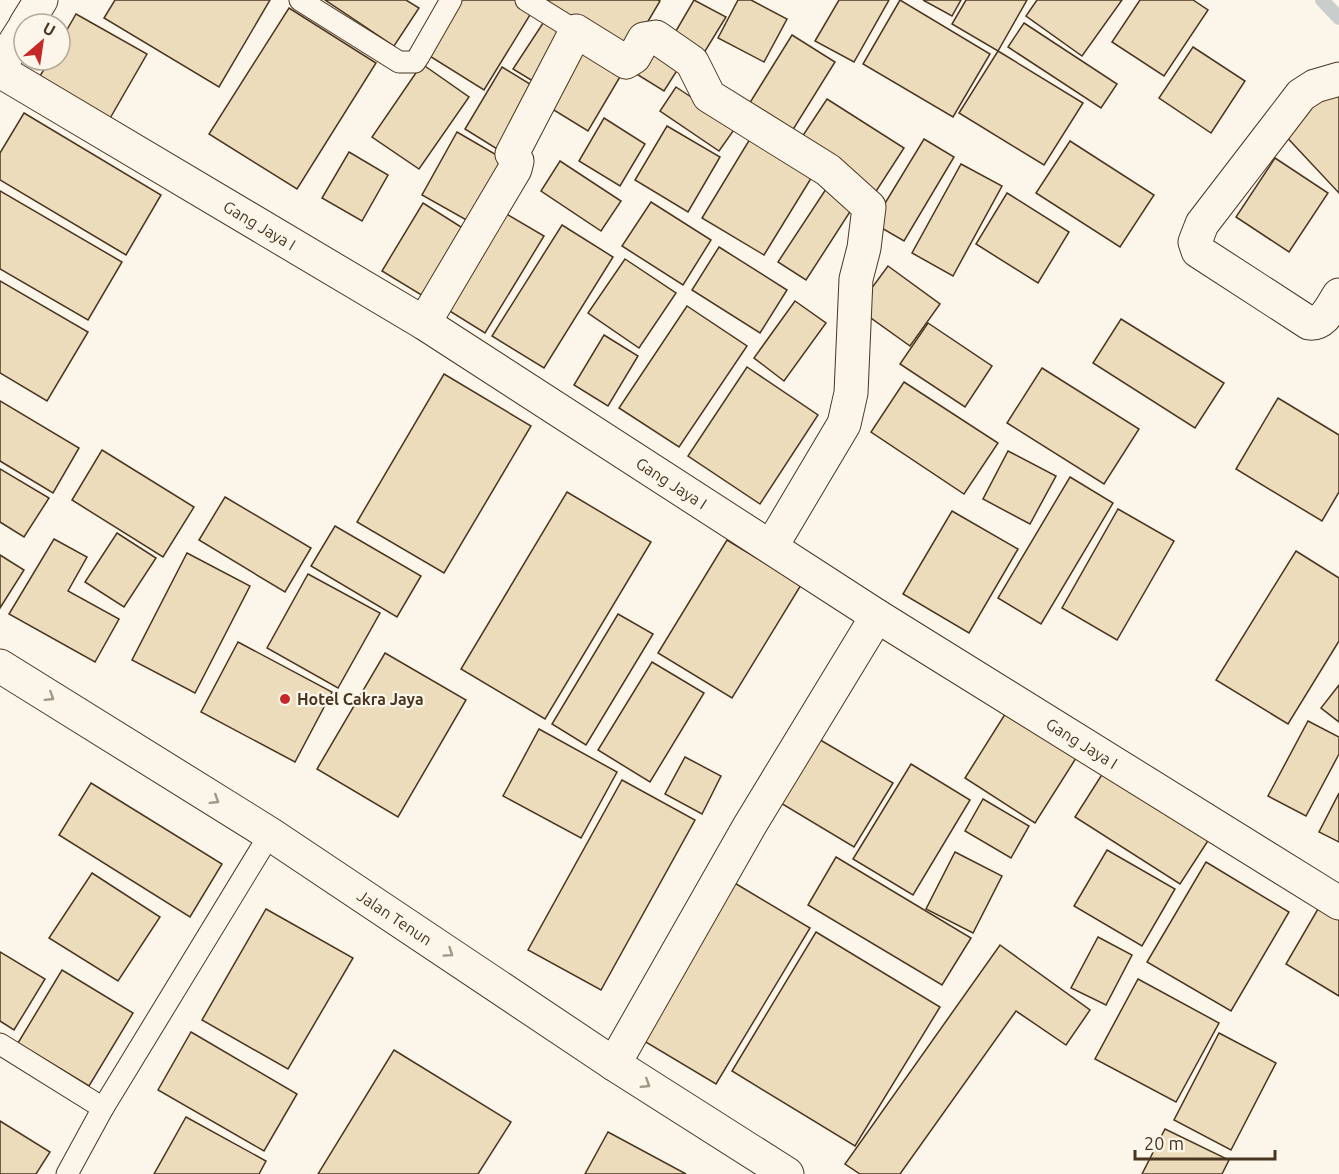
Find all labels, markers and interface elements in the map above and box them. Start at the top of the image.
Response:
north arrow [12,12,72,72]
text: U [40,18,59,39]
street label: Gang Jaya I [220,197,299,254]
street label: Gang Jaya I [633,454,710,513]
one-way arrow [44,690,54,702]
place label: Hotel Cakra Jaya [297,690,424,708]
marker: Hotel Cakra Jaya [278,692,292,706]
street label: Gang Jaya I [1043,714,1121,772]
one-way arrow [208,793,219,804]
street label: Jalan Tenun [354,886,435,949]
one-way arrow [442,946,453,957]
one-way arrow [639,1077,650,1088]
scale bar [1135,1123,1274,1161]
text: 20 m [1144,1133,1184,1153]

